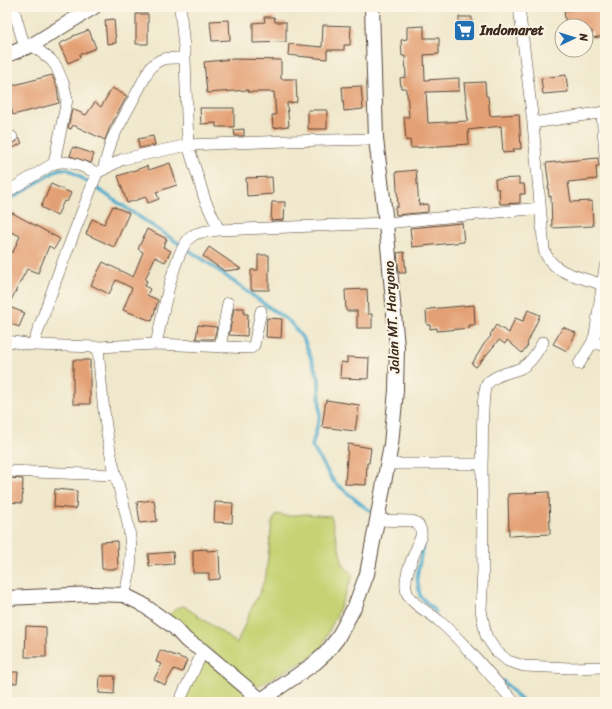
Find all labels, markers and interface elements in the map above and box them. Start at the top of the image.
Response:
supermarket icon: Indomaret [452,17,478,43]
place label: Indomaret [479,18,545,43]
north arrow [554,18,594,58]
text: N [574,32,593,42]
street label: Jalan MT. Haryono [377,260,407,375]

